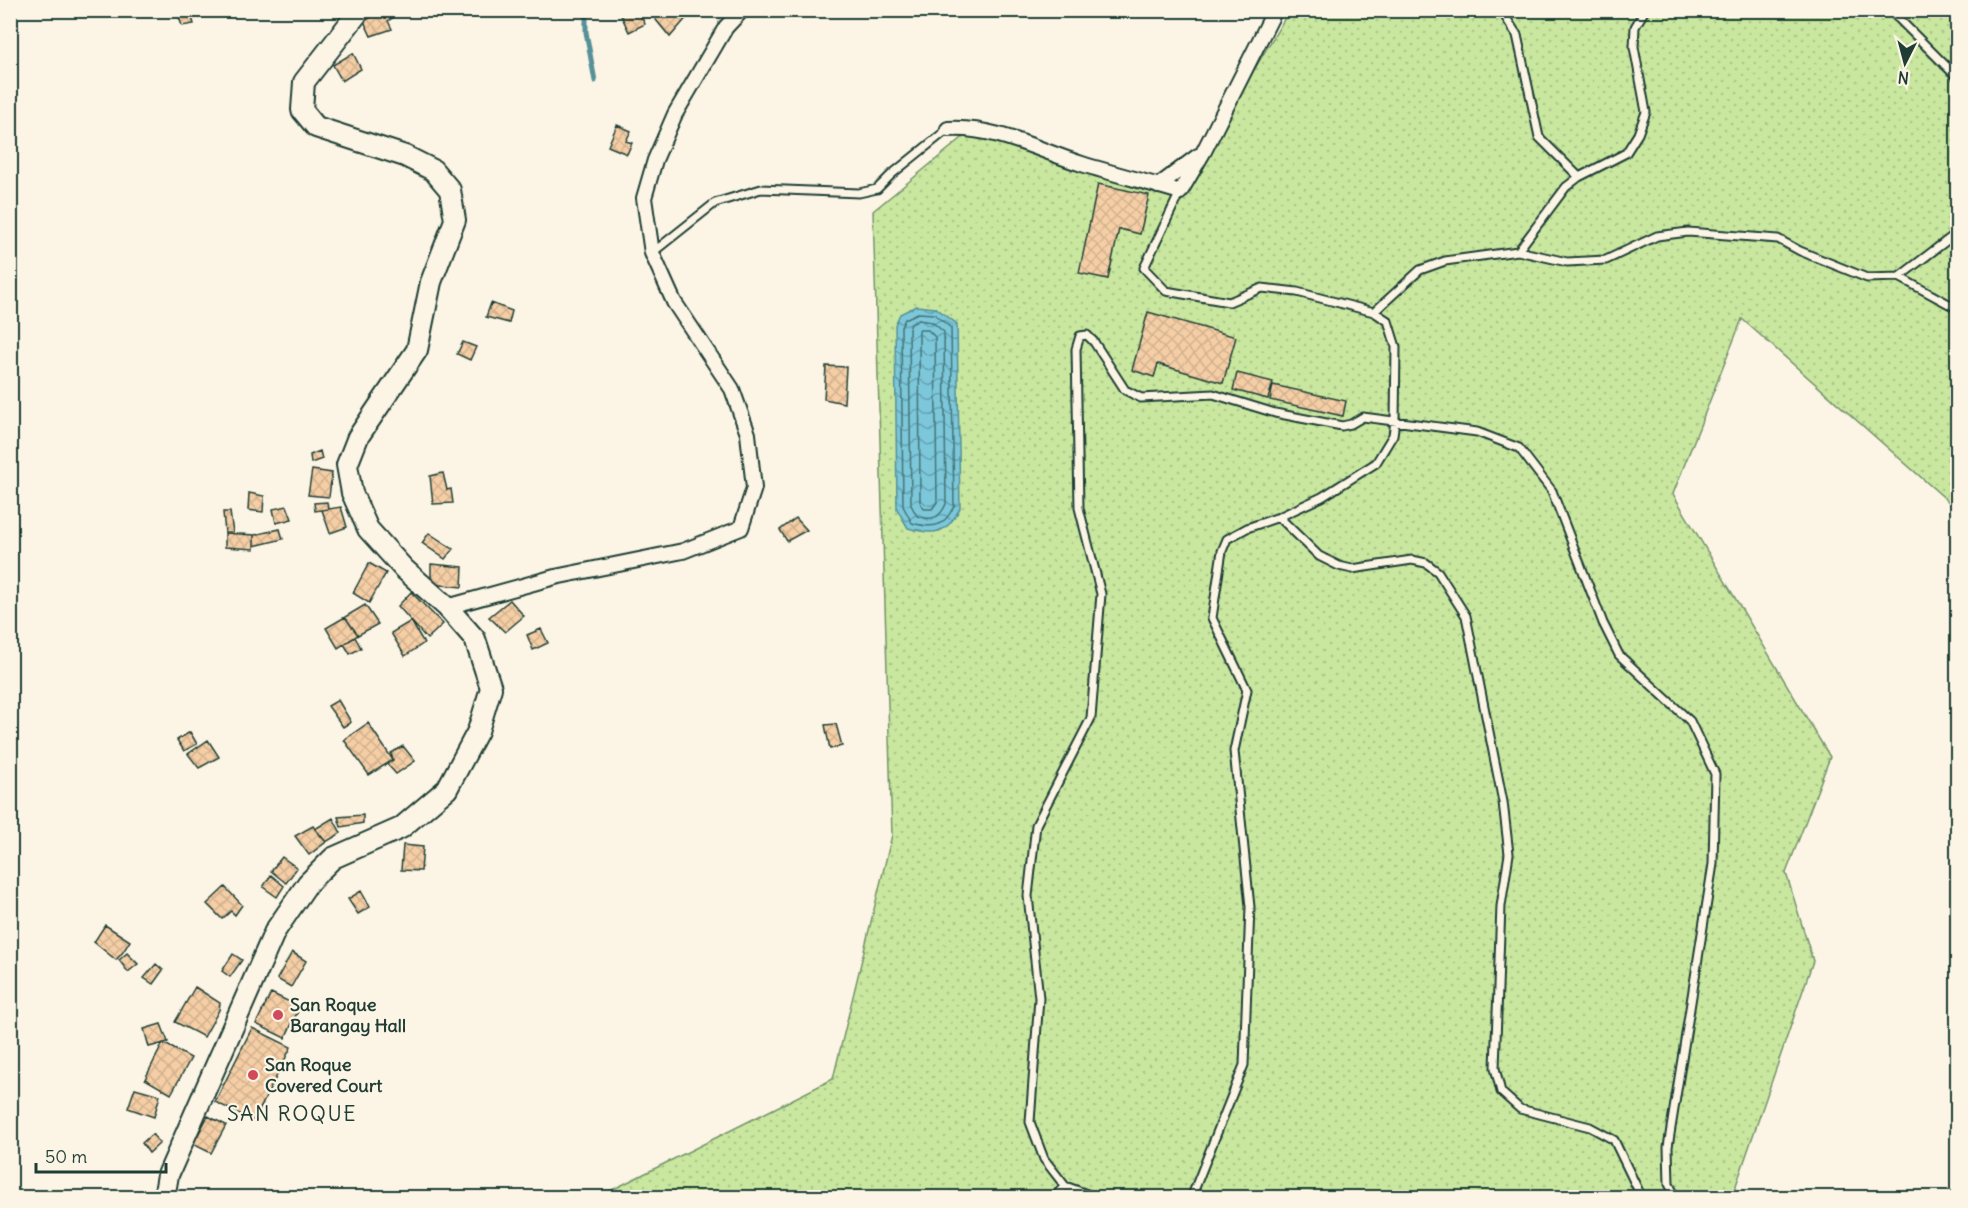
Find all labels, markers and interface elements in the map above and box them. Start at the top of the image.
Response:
north arrow [1875,33,1935,93]
text: N [1897,67,1910,88]
place label: San Roque Barangay Hall [290,993,406,1037]
marker: San Roque Barangay Hall [271,1008,285,1022]
place label: San Roque Covered Court [265,1053,383,1097]
marker: San Roque Covered Court [246,1068,260,1082]
district label: SAN ROQUE [227,1100,357,1127]
scale bar [36,1136,166,1174]
text: 50 m [45,1145,87,1168]

